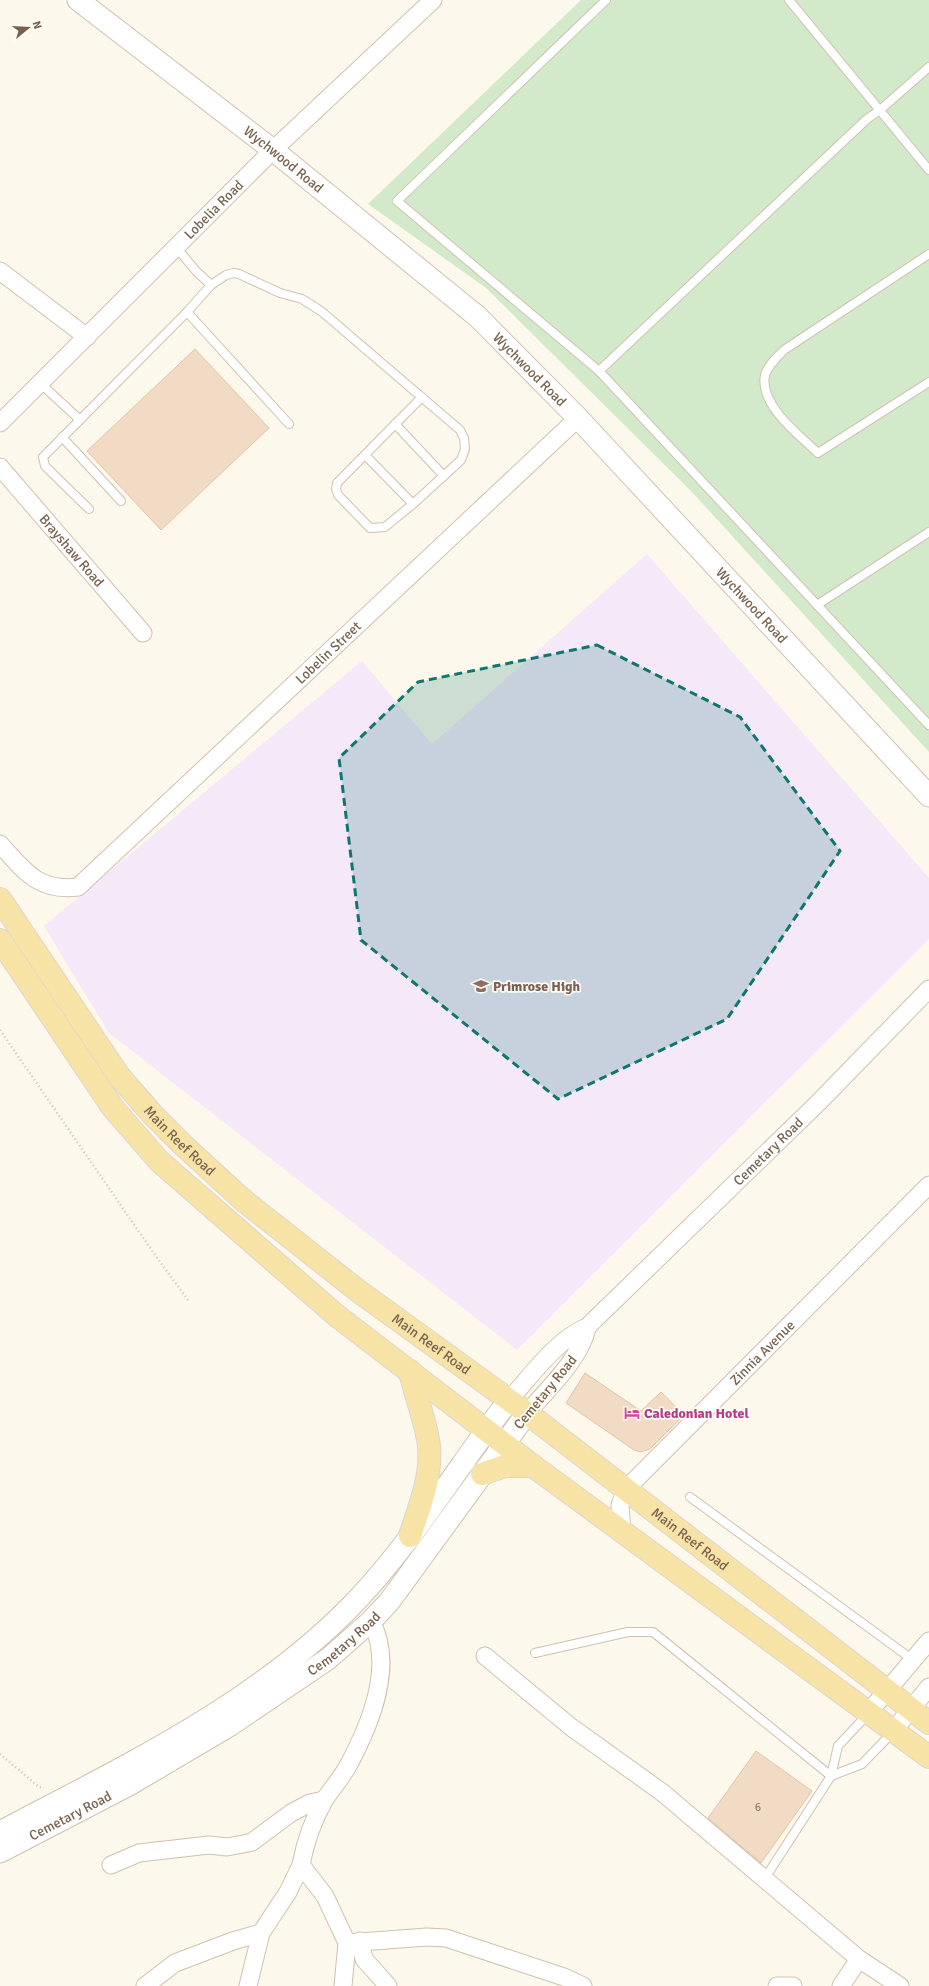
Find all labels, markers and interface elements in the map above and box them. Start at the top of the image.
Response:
north arrow [8,8,48,48]
text: N [30,19,44,31]
street label: Wychwood Road [240,123,327,197]
street label: Lobelia Road [181,177,247,243]
street label: Wychwood Road [489,329,570,410]
street label: Brayshaw Road [35,511,107,591]
street label: Wychwood Road [712,564,791,647]
street label: Lobelin Street [292,618,365,688]
school or university icon: Primrose High [472,977,490,995]
place label: Primrose High [493,978,581,995]
street label: Main Reef Road [140,1103,219,1179]
street label: Cemetary Road [730,1114,807,1189]
street label: Main Reef Road [389,1310,474,1378]
street label: Zinnia Avenue [727,1317,798,1389]
street label: Cemetary Road [510,1352,581,1433]
hotel icon: Caledonian Hotel [623,1404,641,1422]
place label: Caledonian Hotel [644,1405,749,1422]
street label: Main Reef Road [648,1504,732,1574]
street label: Cemetary Road [304,1608,384,1680]
street label: Cemetary Road [26,1788,115,1844]
house number: 6 [755,1800,761,1815]

